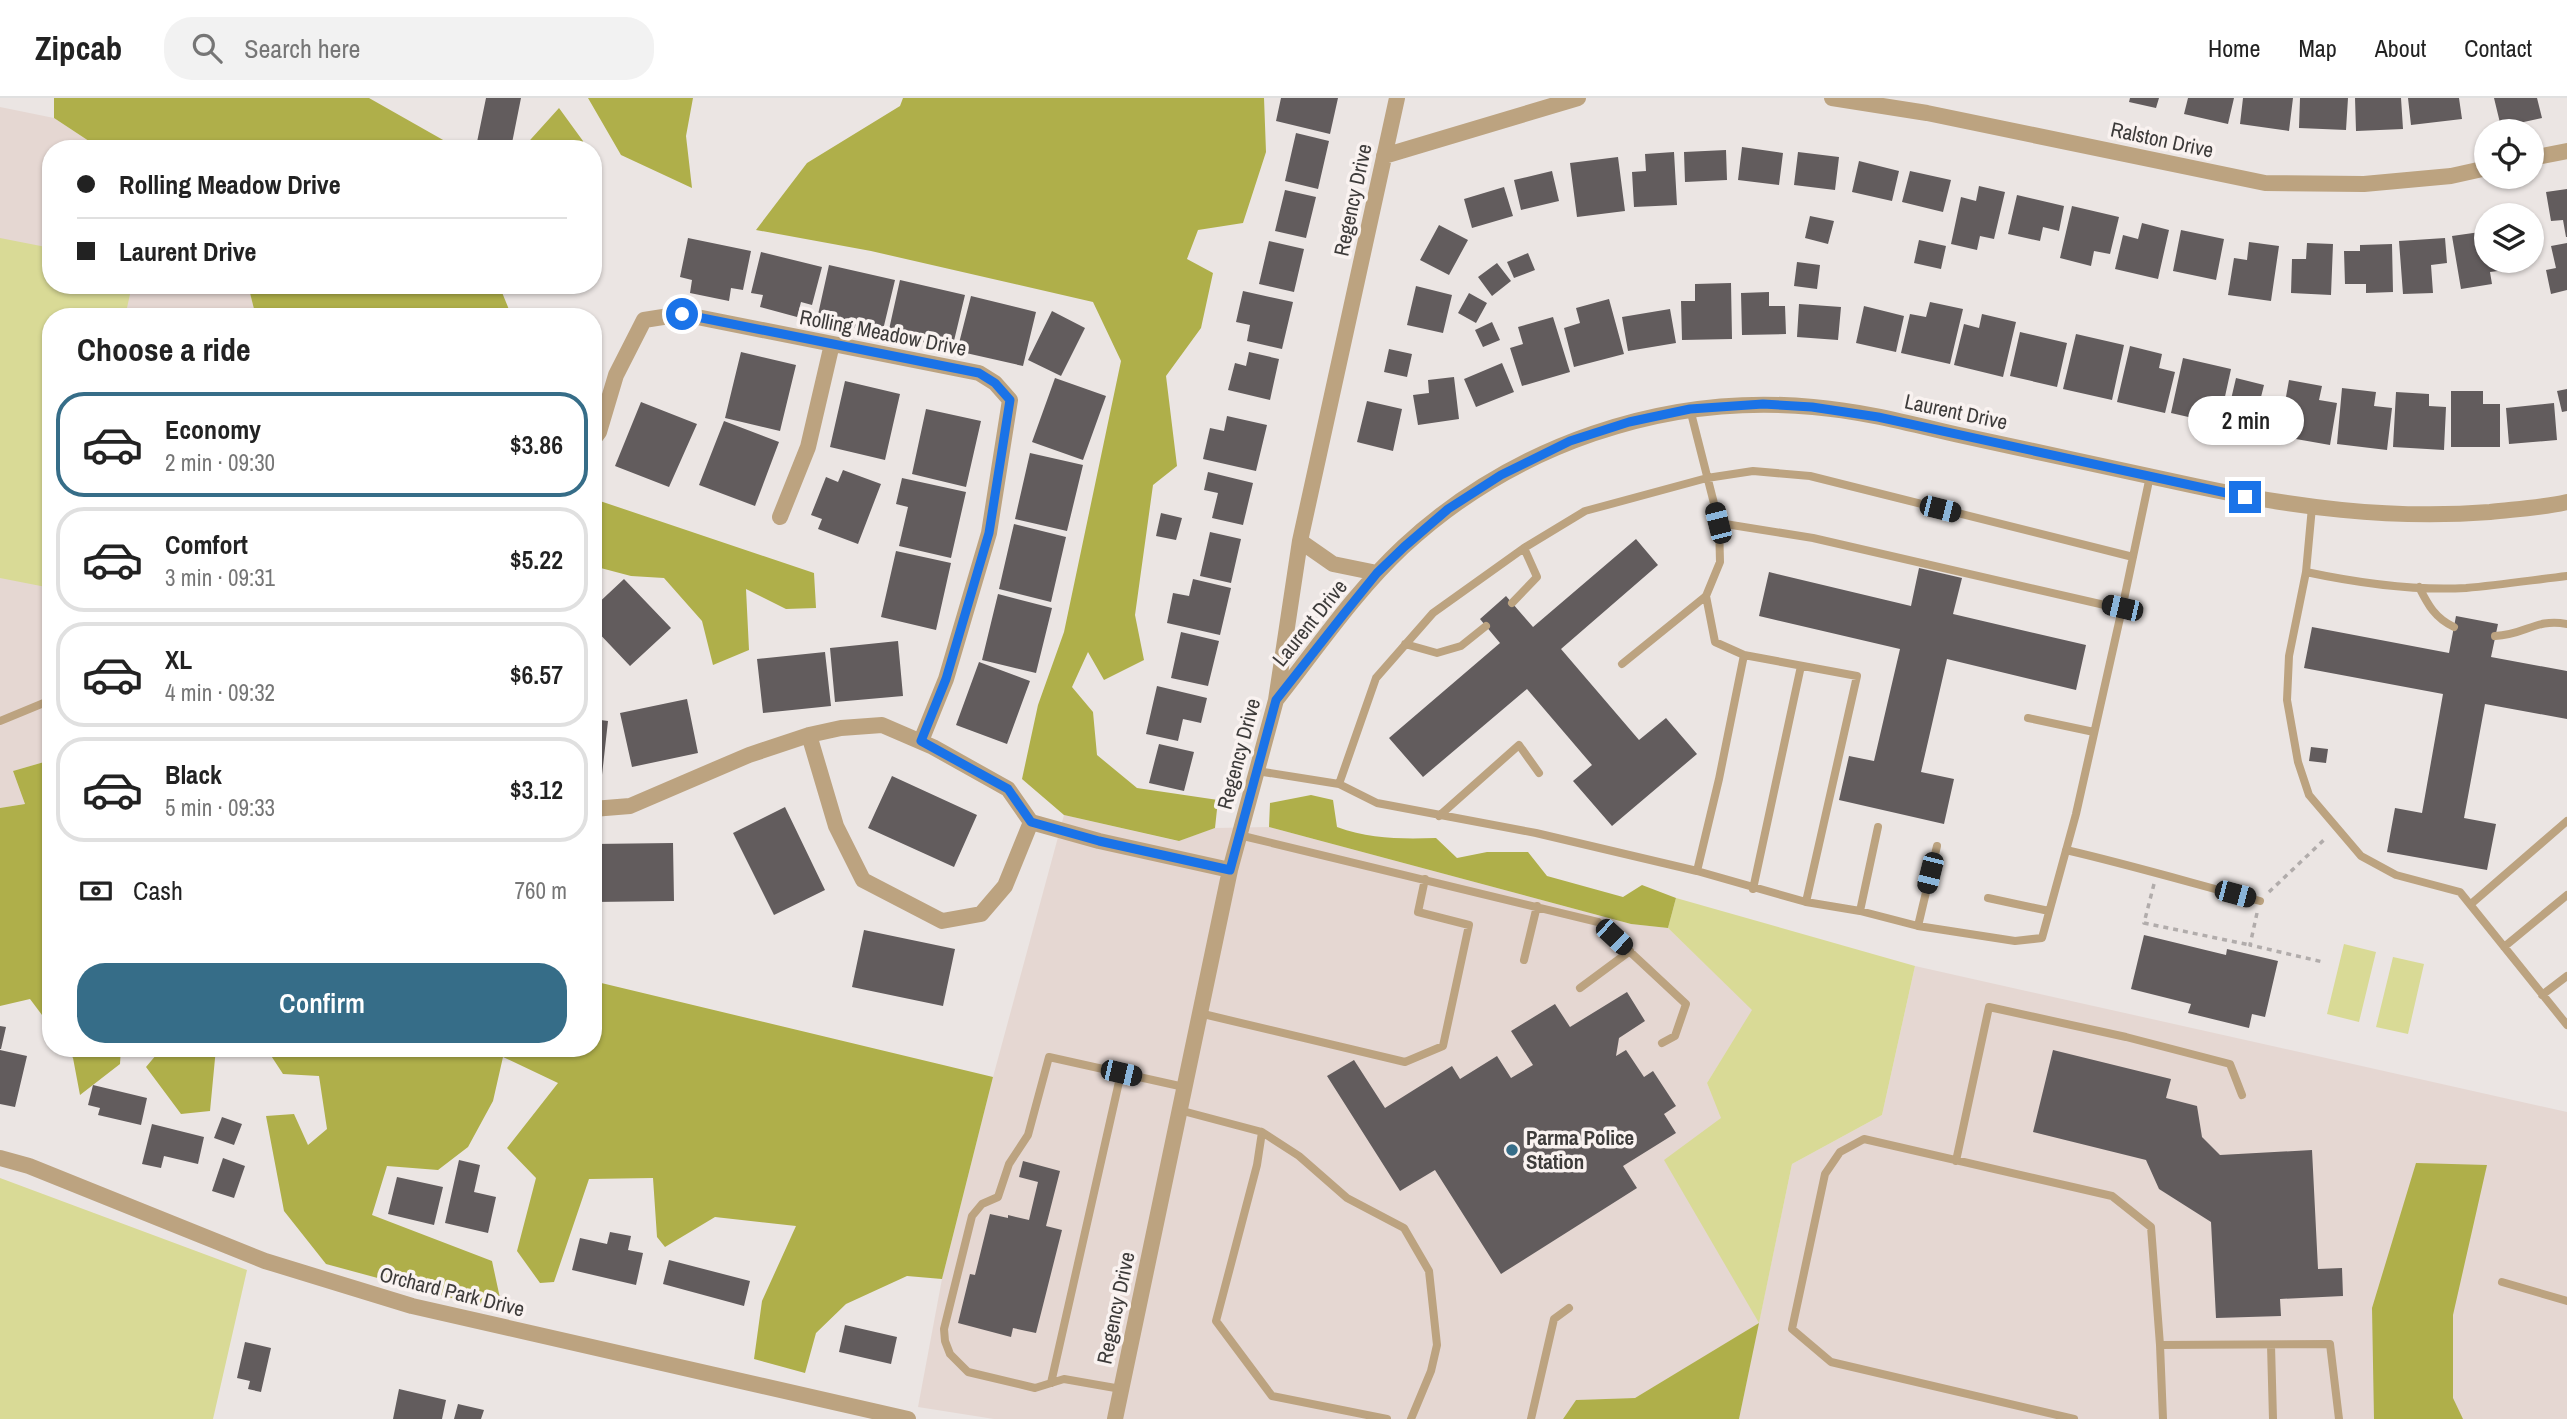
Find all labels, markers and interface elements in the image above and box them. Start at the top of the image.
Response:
search box [164,17,654,80]
text: Zipcab [35,26,122,70]
icon: search [188,29,226,67]
text: Search here [244,31,360,66]
text: Home [2208,32,2260,64]
text: Map [2298,32,2337,64]
text: About [2375,32,2426,64]
text: Contact [2464,32,2532,64]
street label: Ralston Drive [2108,114,2216,165]
map controls [2474,119,2544,273]
button: locate [2474,119,2544,189]
street label: Regency Drive [1326,141,1379,259]
text: Rolling Meadow Drive [119,167,341,202]
button: layers [2474,203,2544,273]
text: Laurent Drive [119,234,256,269]
route start [666,298,698,330]
street label: Rolling Meadow Drive [797,302,969,363]
text: Choose a ride [77,328,251,371]
street label: Laurent Drive [1902,386,2010,437]
callout: 2 min [2187,396,2303,444]
text: 2 min [2222,405,2270,436]
text: Economy [165,412,261,447]
icon: car [81,413,144,476]
text: $3.86 [510,427,563,462]
text: 2 min · 09:30 [165,447,275,478]
route end [2229,481,2261,513]
car [1918,494,1963,524]
car [1703,500,1734,546]
text: Comfort [165,527,248,562]
icon: car [81,528,144,591]
text: $5.22 [510,542,563,577]
text: 3 min · 09:31 [165,562,275,593]
street label: Laurent Drive [1266,573,1354,672]
car [2100,593,2145,623]
text: XL [165,642,192,677]
icon: car [81,643,144,706]
text: $6.57 [510,657,563,692]
text: 4 min · 09:32 [165,677,275,708]
street label: Regency Drive [1210,695,1267,813]
text: Black [165,757,222,792]
icon: car [81,758,144,821]
text: $3.12 [510,772,563,807]
text: 5 min · 09:33 [165,792,275,823]
car [1915,850,1946,896]
icon: cash [77,872,115,910]
text: Cash [133,873,183,908]
text: 760 m [515,875,567,906]
car [2212,878,2259,910]
car [1592,915,1637,959]
button: Confirm [77,963,567,1043]
car [1099,1058,1144,1088]
place label: Parma Police Station [1526,1123,1634,1176]
marker: Parma Police Station [1504,1142,1520,1158]
street label: Regency Drive [1089,1249,1142,1367]
street label: Orchard Park Drive [377,1260,528,1324]

